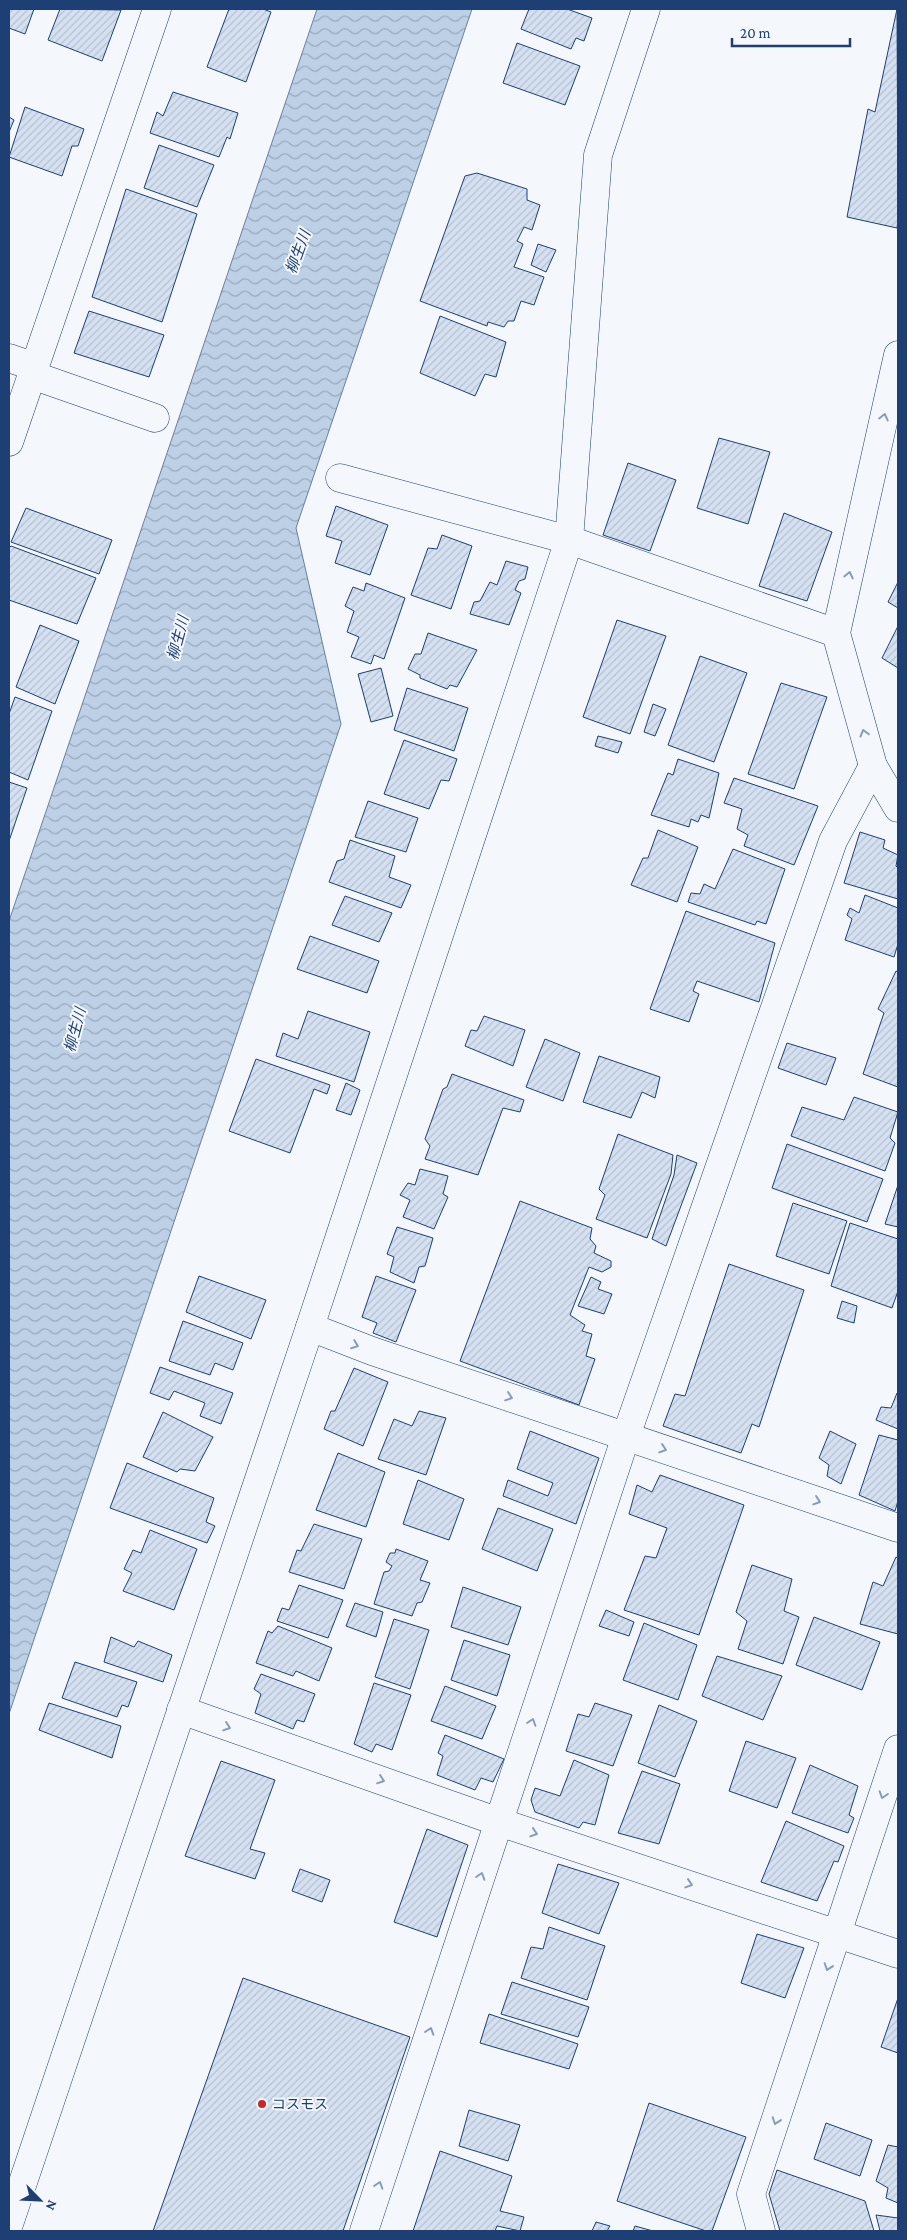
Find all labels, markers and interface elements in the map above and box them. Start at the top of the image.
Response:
scale bar [732,15,850,47]
text: 20 m [740,25,771,41]
water label: 柳生川 [283,226,314,276]
one-way arrow [878,412,889,421]
one-way arrow [843,571,854,580]
water label: 柳生川 [164,612,192,662]
one-way arrow [859,728,870,737]
water label: 柳生川 [61,1004,89,1054]
one-way arrow [350,1339,359,1349]
one-way arrow [504,1391,513,1401]
one-way arrow [658,1443,667,1453]
one-way arrow [812,1495,821,1505]
one-way arrow [526,1718,536,1727]
one-way arrow [223,1721,231,1731]
one-way arrow [376,1774,385,1784]
one-way arrow [879,1791,889,1799]
one-way arrow [530,1827,538,1837]
one-way arrow [475,1872,485,1881]
one-way arrow [684,1878,693,1888]
one-way arrow [824,1962,834,1970]
one-way arrow [424,2027,434,2035]
place label: コスモス [272,2096,328,2112]
marker: コスモス [256,2098,268,2110]
one-way arrow [772,2116,782,2124]
north arrow [15,2175,65,2225]
one-way arrow [374,2181,384,2190]
text: N [42,2198,61,2213]

